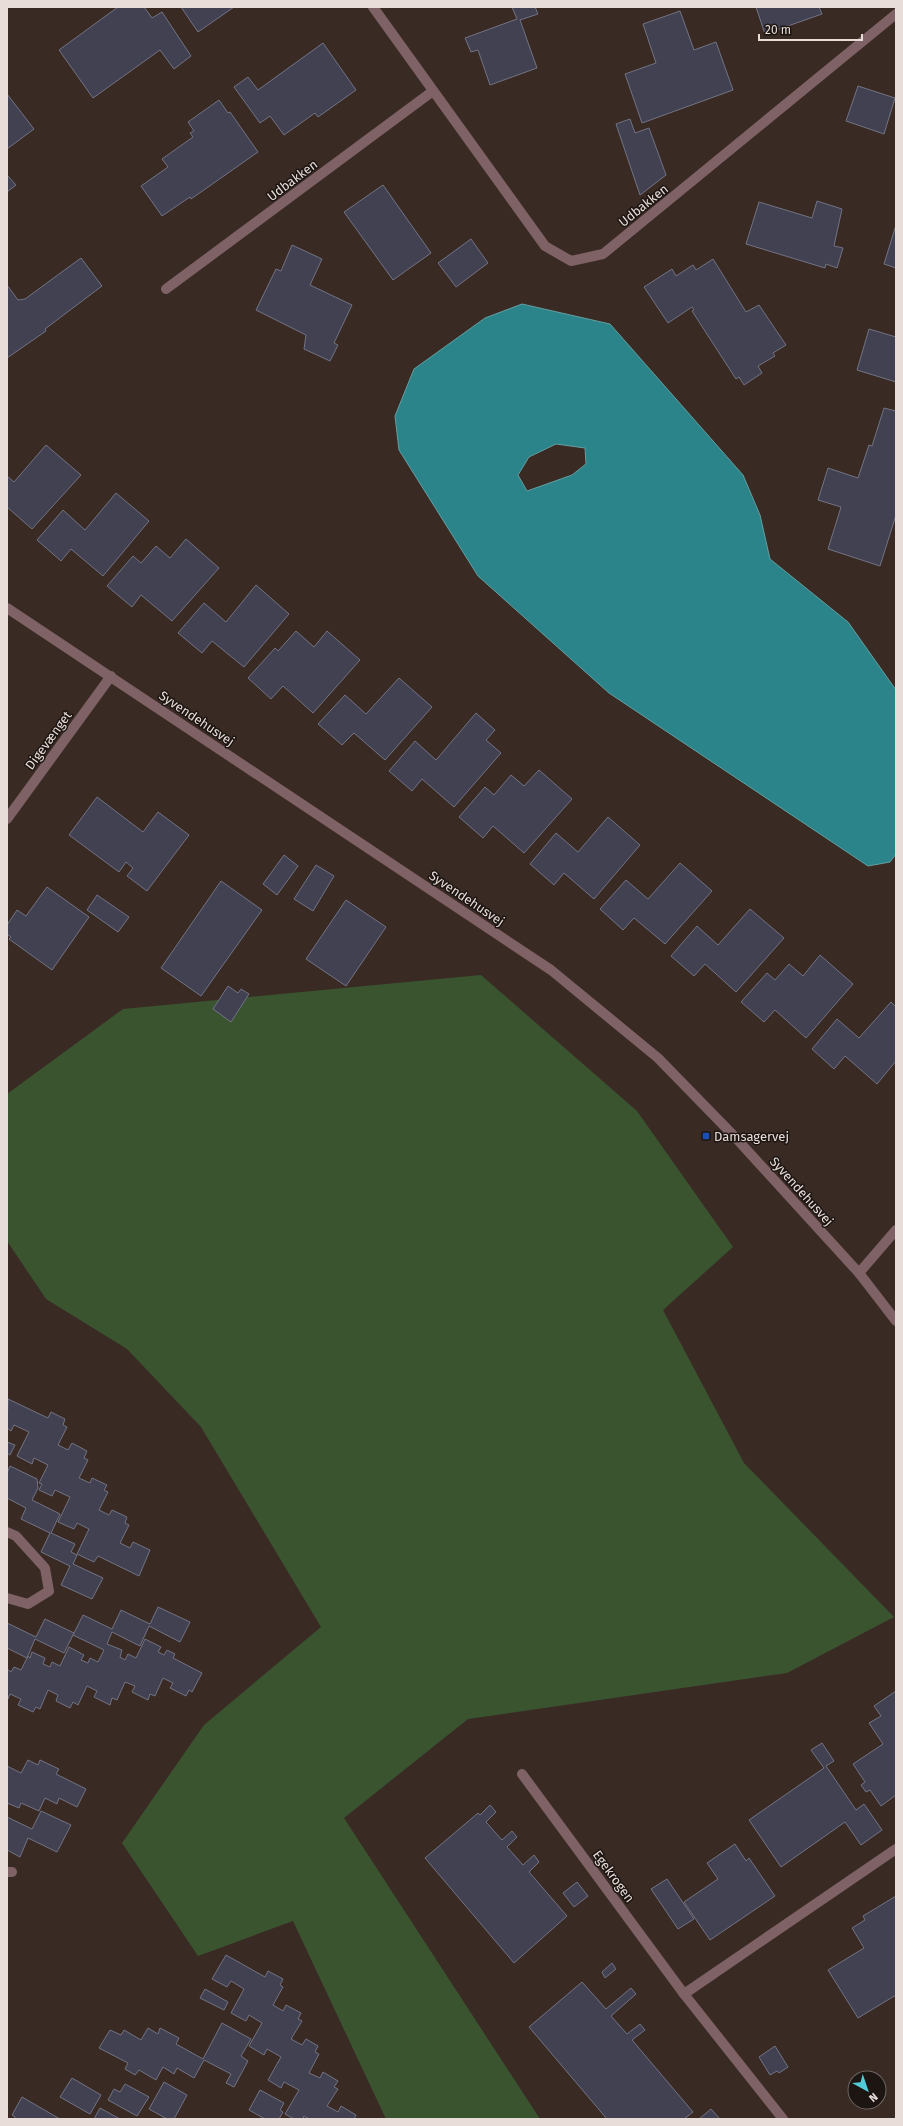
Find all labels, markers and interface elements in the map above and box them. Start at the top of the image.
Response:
scale bar [759,16,862,42]
text: 20 m [765,23,791,37]
street label: Udbakken [264,157,320,204]
street label: Udbakken [616,181,671,230]
street label: Syvendehusvej [156,688,237,749]
street label: Digevænget [22,708,75,773]
street label: Syvendehusvej [426,868,507,929]
place label: Damsagervej [714,1129,789,1144]
marker: Damsagervej [701,1131,711,1141]
street label: Syvendehusvej [767,1154,836,1229]
street label: Egekrogen [590,1847,637,1905]
north arrow [847,2070,887,2110]
text: N [866,2090,880,2105]

